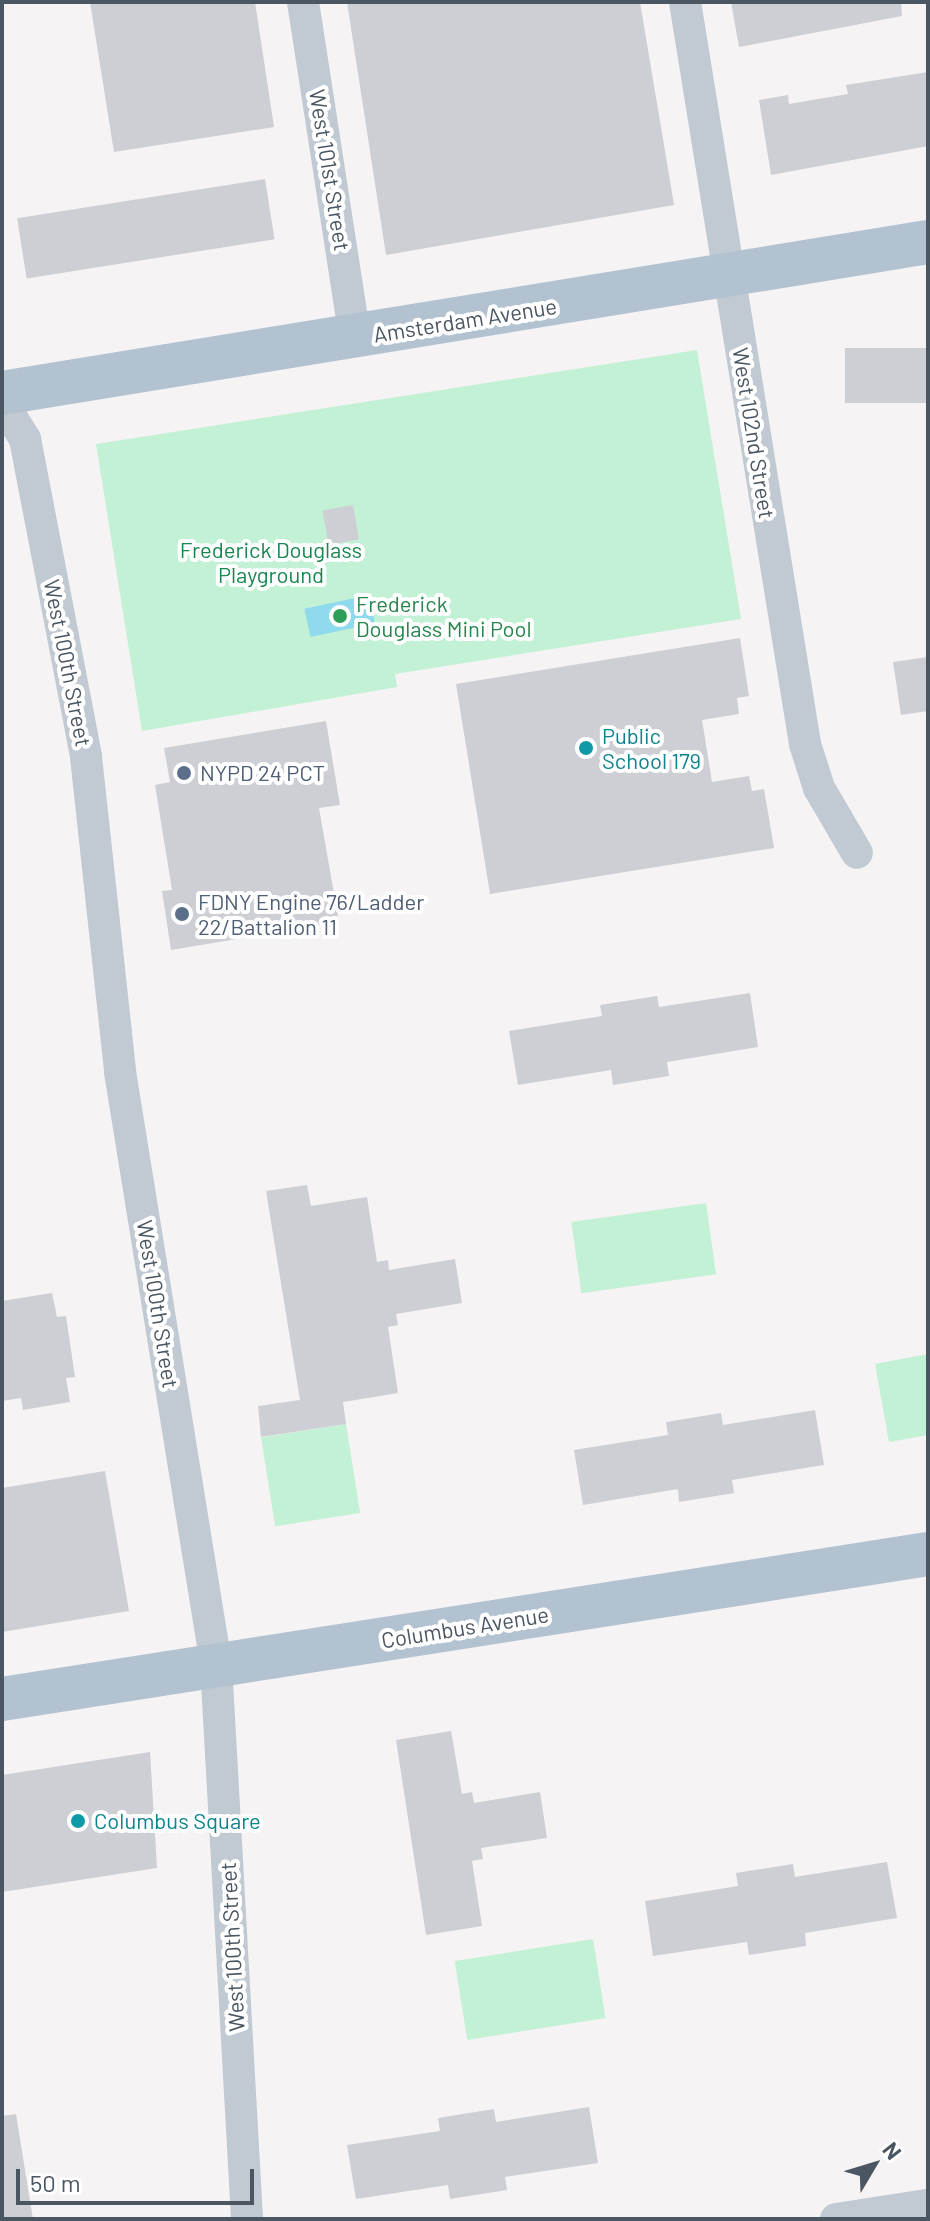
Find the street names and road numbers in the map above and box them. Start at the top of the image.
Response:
street label: West 101st Street [304,87,356,253]
street label: Amsterdam Avenue [371,292,559,348]
street label: West 102nd Street [727,346,781,520]
street label: West 100th Street [39,577,97,749]
street label: West 100th Street [132,1218,184,1390]
street label: Columbus Avenue [379,1601,551,1653]
street label: West 100th Street [214,1862,250,2032]

